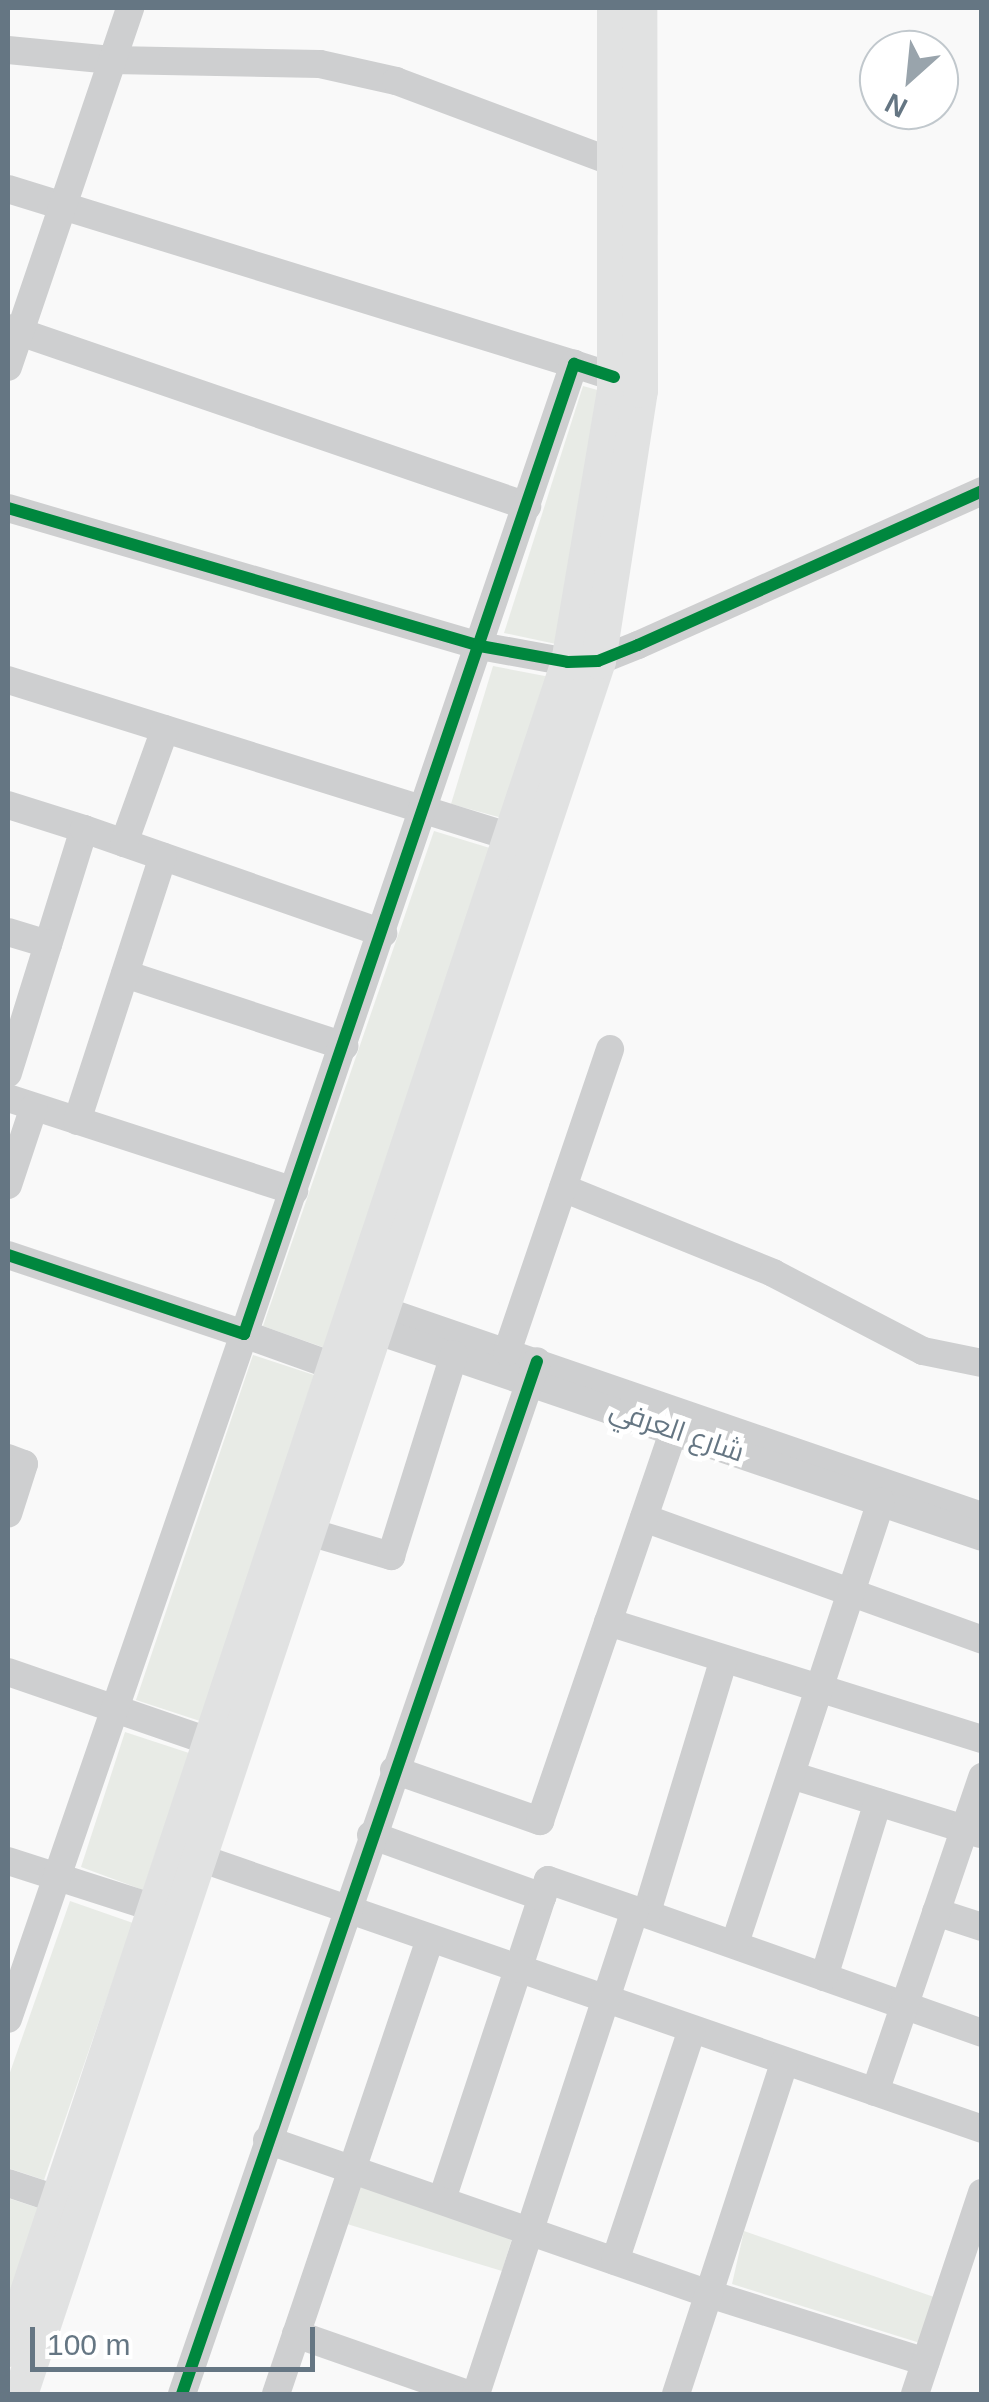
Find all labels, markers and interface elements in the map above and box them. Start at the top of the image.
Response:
north arrow [859,30,959,130]
text: N [880,87,912,124]
street label: شارع العرفي [606,1392,748,1470]
scale bar [35,2307,320,2369]
text: 100 m [47,2328,130,2361]

